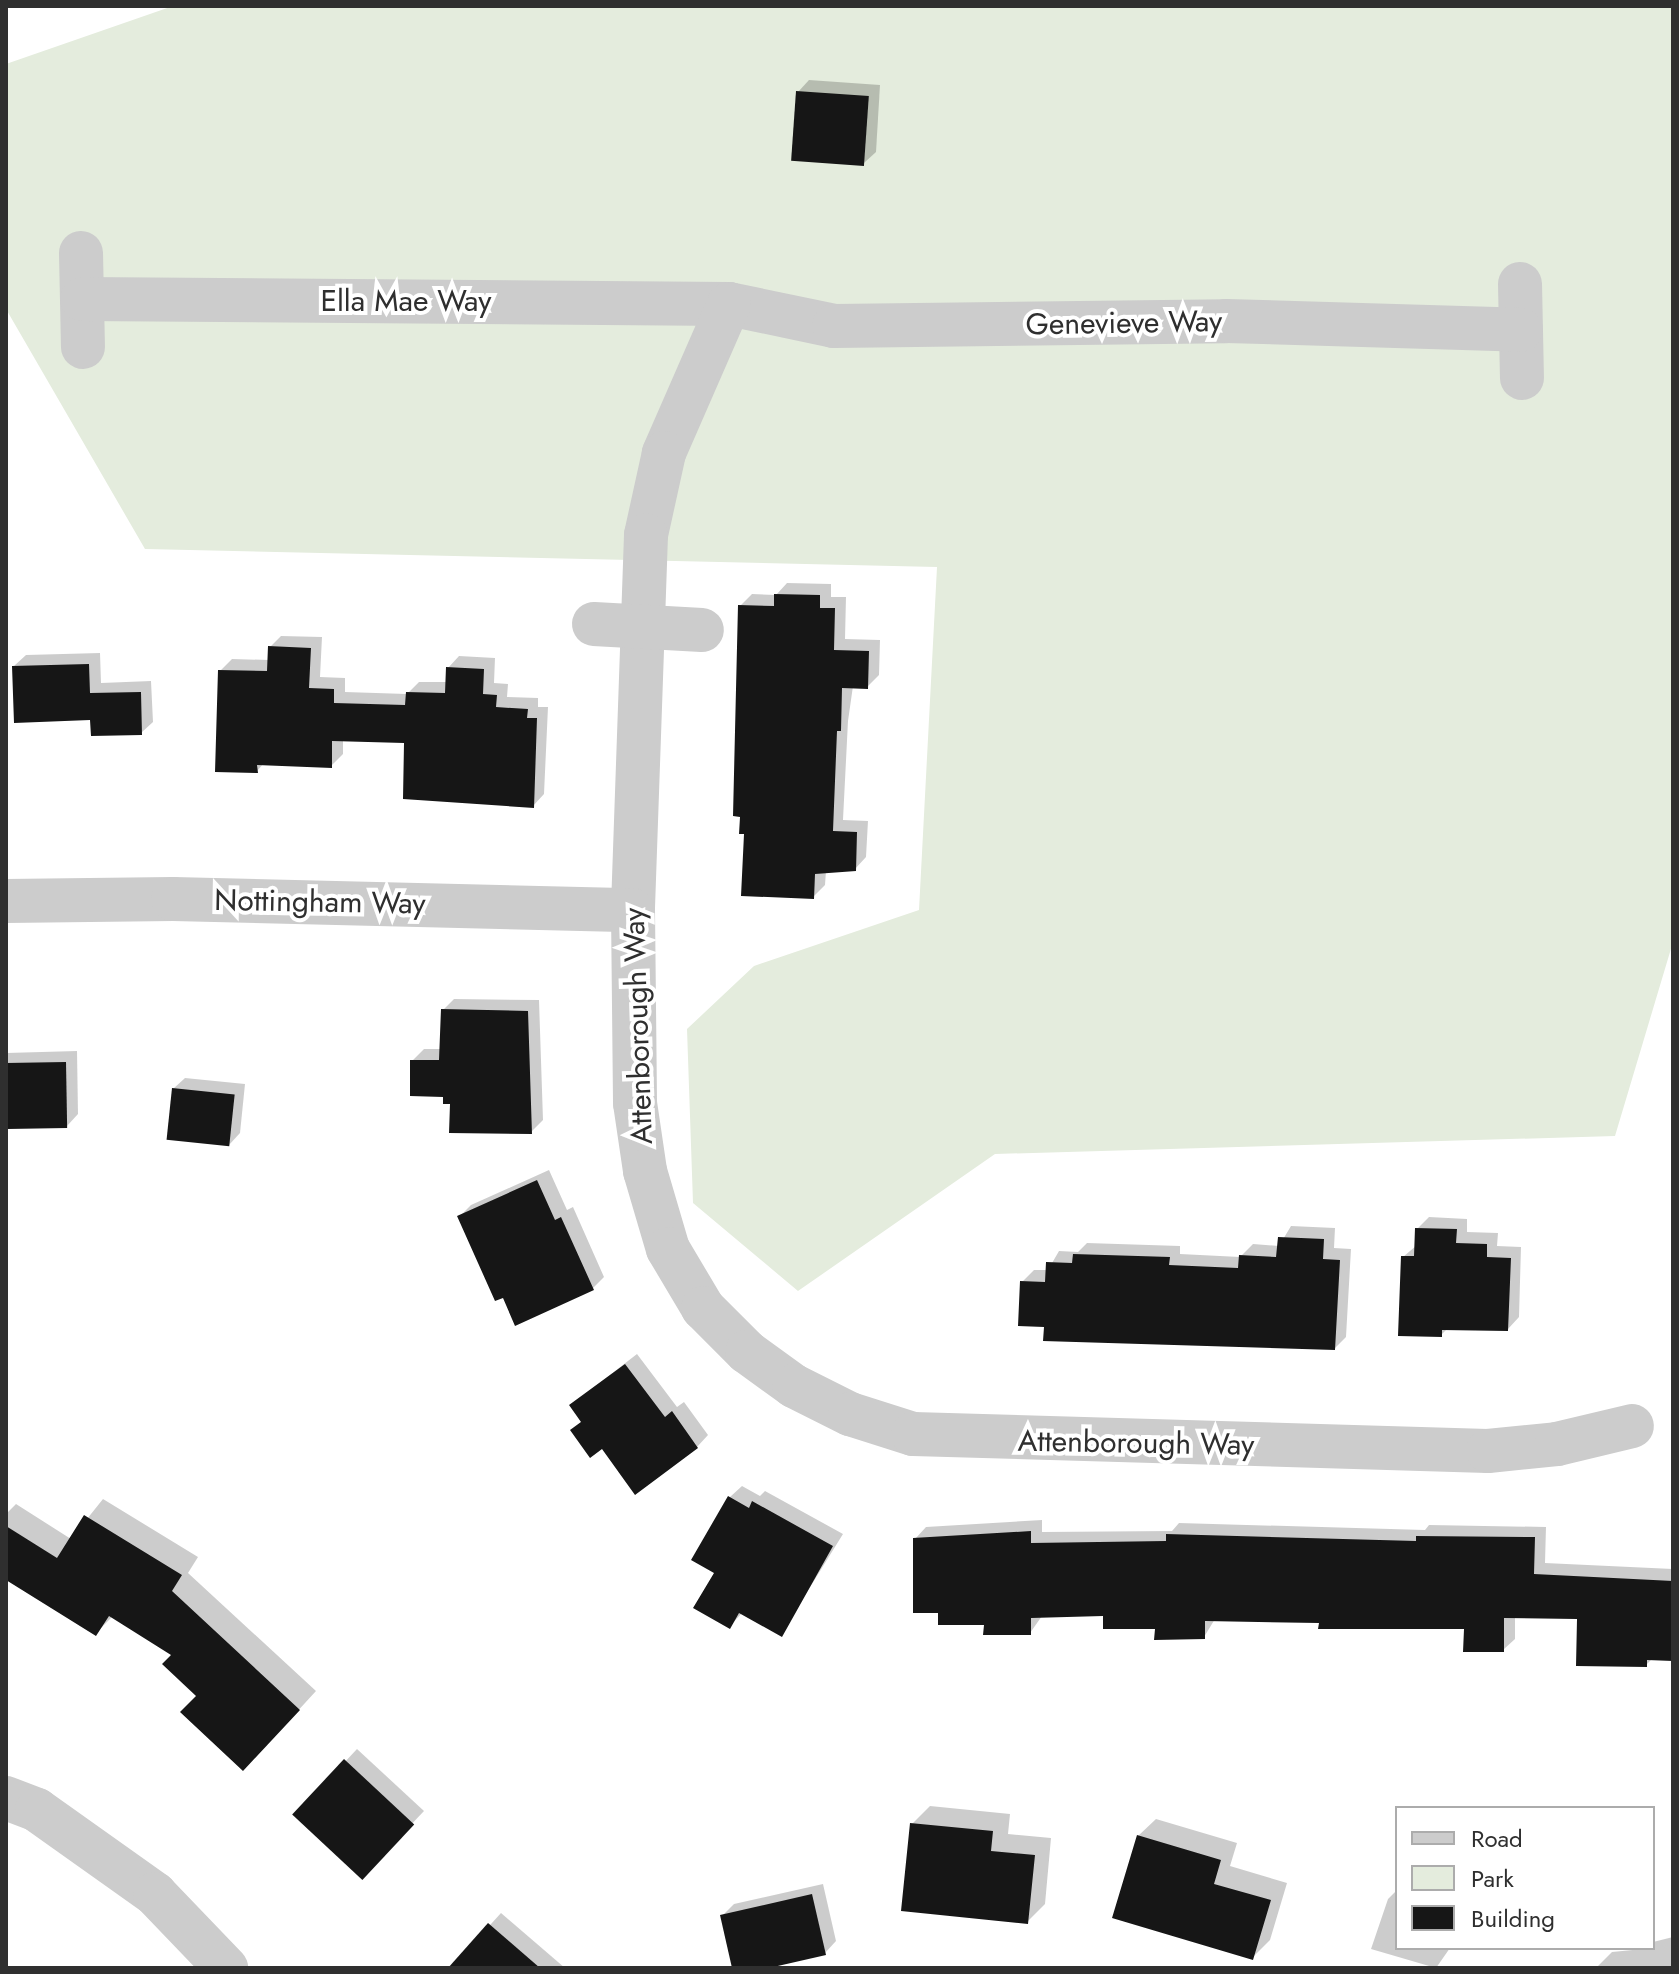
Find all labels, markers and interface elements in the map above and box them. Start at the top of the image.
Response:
street label: Ella Mae Way [320,283,492,319]
street label: Genevieve Way [1025,303,1223,343]
street label: Nottingham Way [214,882,426,922]
street label: Attenborough Way [616,907,660,1145]
street label: Attenborough Way [1017,1423,1255,1463]
legend [1395,1806,1655,1950]
text: Road [1471,1821,1523,1856]
text: Park [1471,1861,1514,1896]
text: Building [1471,1901,1555,1936]

